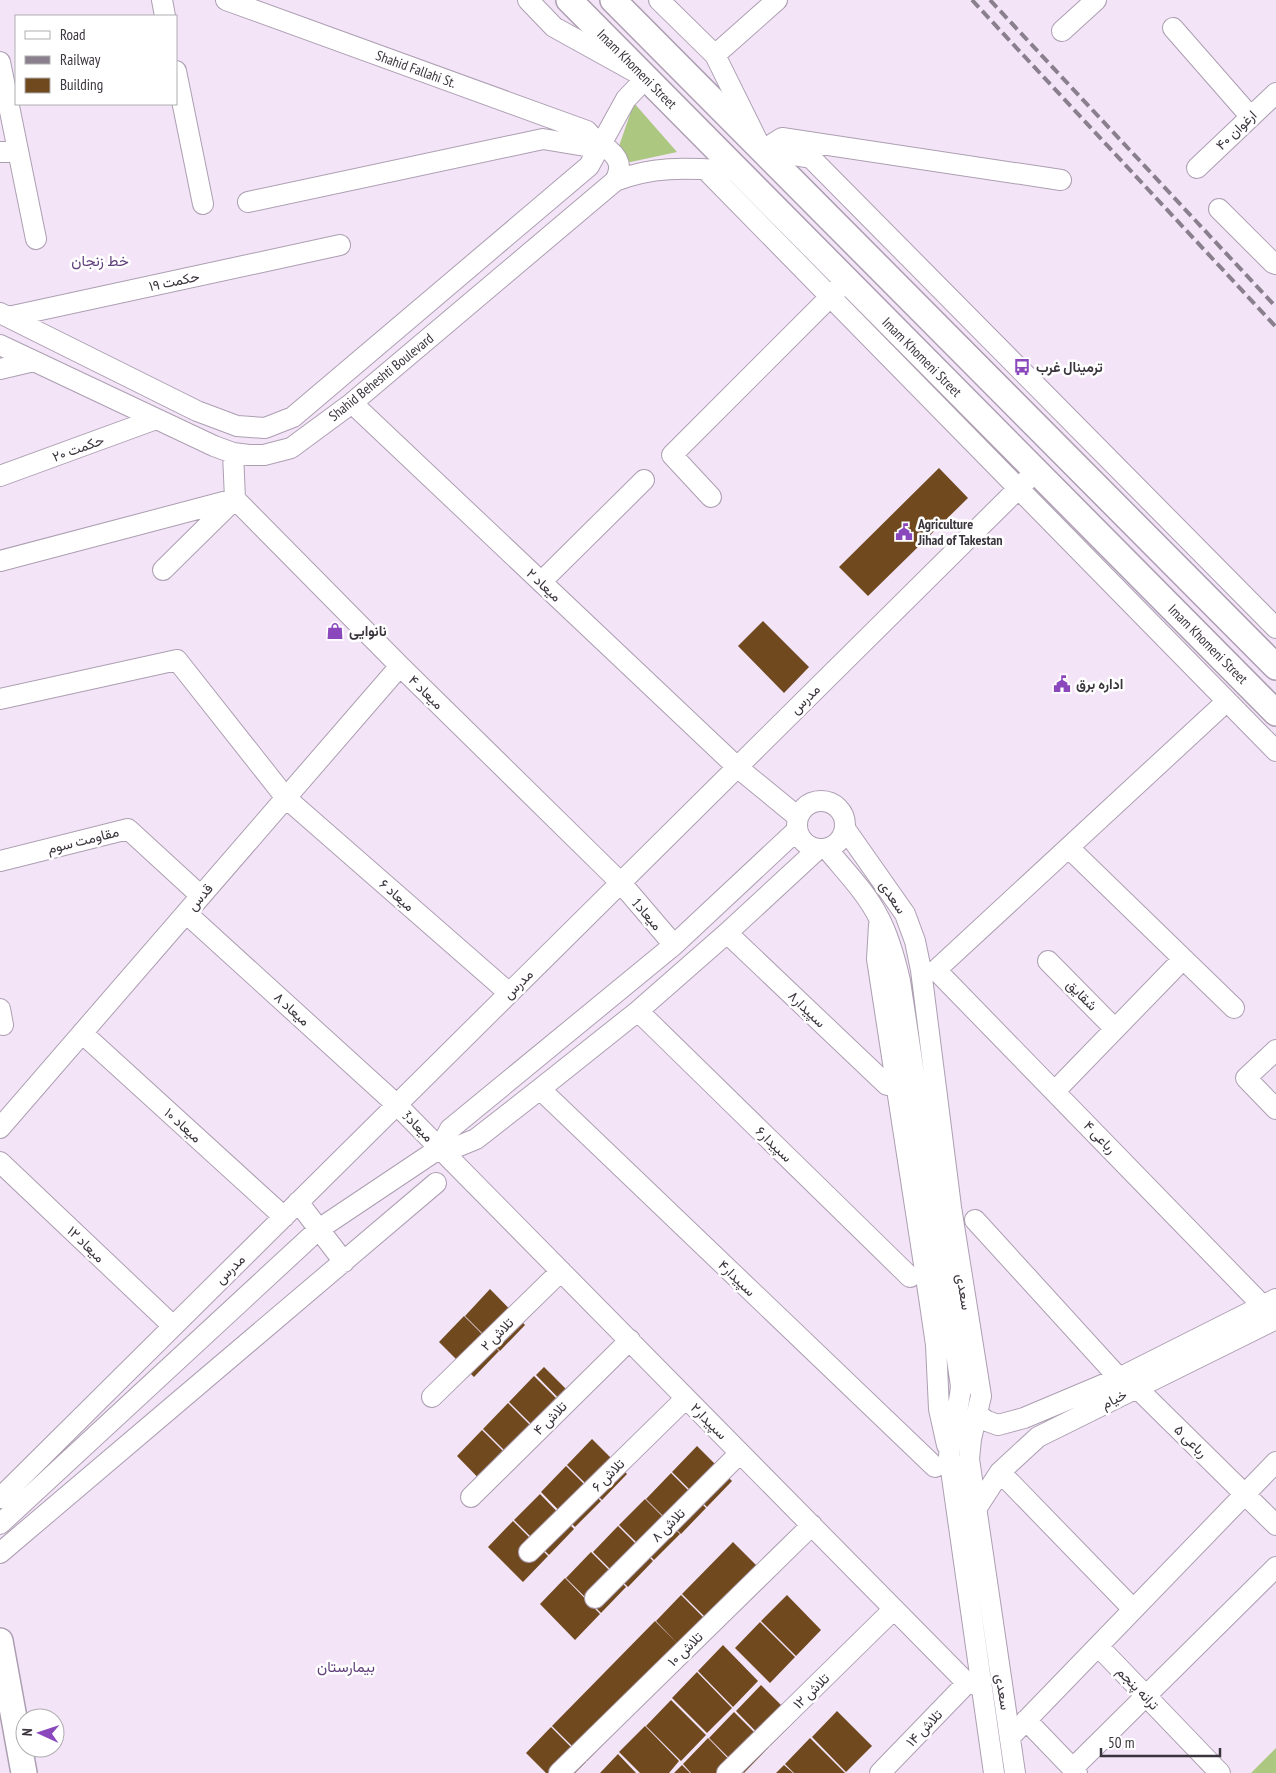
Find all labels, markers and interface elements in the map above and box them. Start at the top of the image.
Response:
legend [15,15,178,105]
text: Road [60,25,86,44]
street label: Imam Khomeni Street [593,25,681,113]
street label: Shahid Fallahi St. [373,46,459,92]
text: Railway [60,50,101,69]
text: Building [60,75,103,94]
street label: ارغوان ۴۰ [1212,106,1260,154]
district label: خط زنجان [71,251,129,270]
street label: حکمت ۱۹ [147,267,201,295]
street label: Imam Khomeni Street [878,313,966,401]
street label: Shahid Beheshti Boulevard [325,329,437,425]
bus stop icon: ترمینال غرب [1012,357,1032,377]
place label: ترمینال غرب [1036,358,1103,376]
street label: حکمت ۲۰ [50,430,106,466]
place label: Agriculture Jihad of Takestan [917,515,1003,549]
public building icon: Agriculture Jihad of Takestan [894,522,914,542]
street label: میعاد ۲ [523,564,565,606]
street label: Imam Khomeni Street [1164,600,1252,688]
shop icon: نانوایی [325,621,345,641]
place label: نانوایی [349,622,387,640]
street label: میعاد ۴ [405,671,447,713]
public building icon: اداره برق [1052,674,1072,694]
place label: اداره برق [1076,675,1123,693]
street label: مدرس [786,680,824,718]
street label: مقاومت سوم [45,822,121,858]
street label: میعاد ۶ [376,875,418,915]
street label: سعدی [875,877,911,917]
street label: قدس [183,880,217,914]
street label: میعاد1 [628,894,666,934]
street label: مدرس [499,965,537,1003]
street label: شقایق [1063,976,1101,1014]
street label: سپیدار۸ [784,987,830,1032]
street label: میعاد ۸ [270,988,314,1030]
street label: میعاد ۱۰ [161,1104,205,1146]
street label: میعاد3 [398,1106,438,1146]
street label: رباعی ۴ [1080,1117,1120,1158]
street label: سپیدار۶ [751,1122,796,1166]
street label: میعاد ۱۲ [63,1222,109,1266]
street label: مدرس [211,1250,249,1288]
street label: سپیدار۴ [714,1256,759,1301]
street label: سعدی [952,1273,976,1311]
street label: تلاش ۲ [477,1313,518,1354]
street label: خیام [1098,1385,1130,1413]
street label: تلاش ۴ [529,1397,571,1439]
street label: سپیدار۲ [686,1399,731,1444]
street label: رباعی ۵ [1171,1421,1212,1462]
street label: تلاش ۶ [588,1454,629,1495]
street label: تلاش ۸ [647,1504,689,1546]
street label: تلاش ۱۰ [663,1628,707,1670]
district label: بیمارستان [317,1657,375,1676]
street label: ترانه پنجم [1112,1662,1163,1714]
street label: تلاش ۱۲ [789,1669,833,1713]
street label: سعدی [991,1673,1015,1711]
street label: تلاش ۱۴ [902,1705,946,1750]
north arrow [15,1708,65,1758]
scale bar [1101,1726,1220,1758]
text: N [18,1728,36,1737]
text: 50 m [1108,1733,1134,1752]

